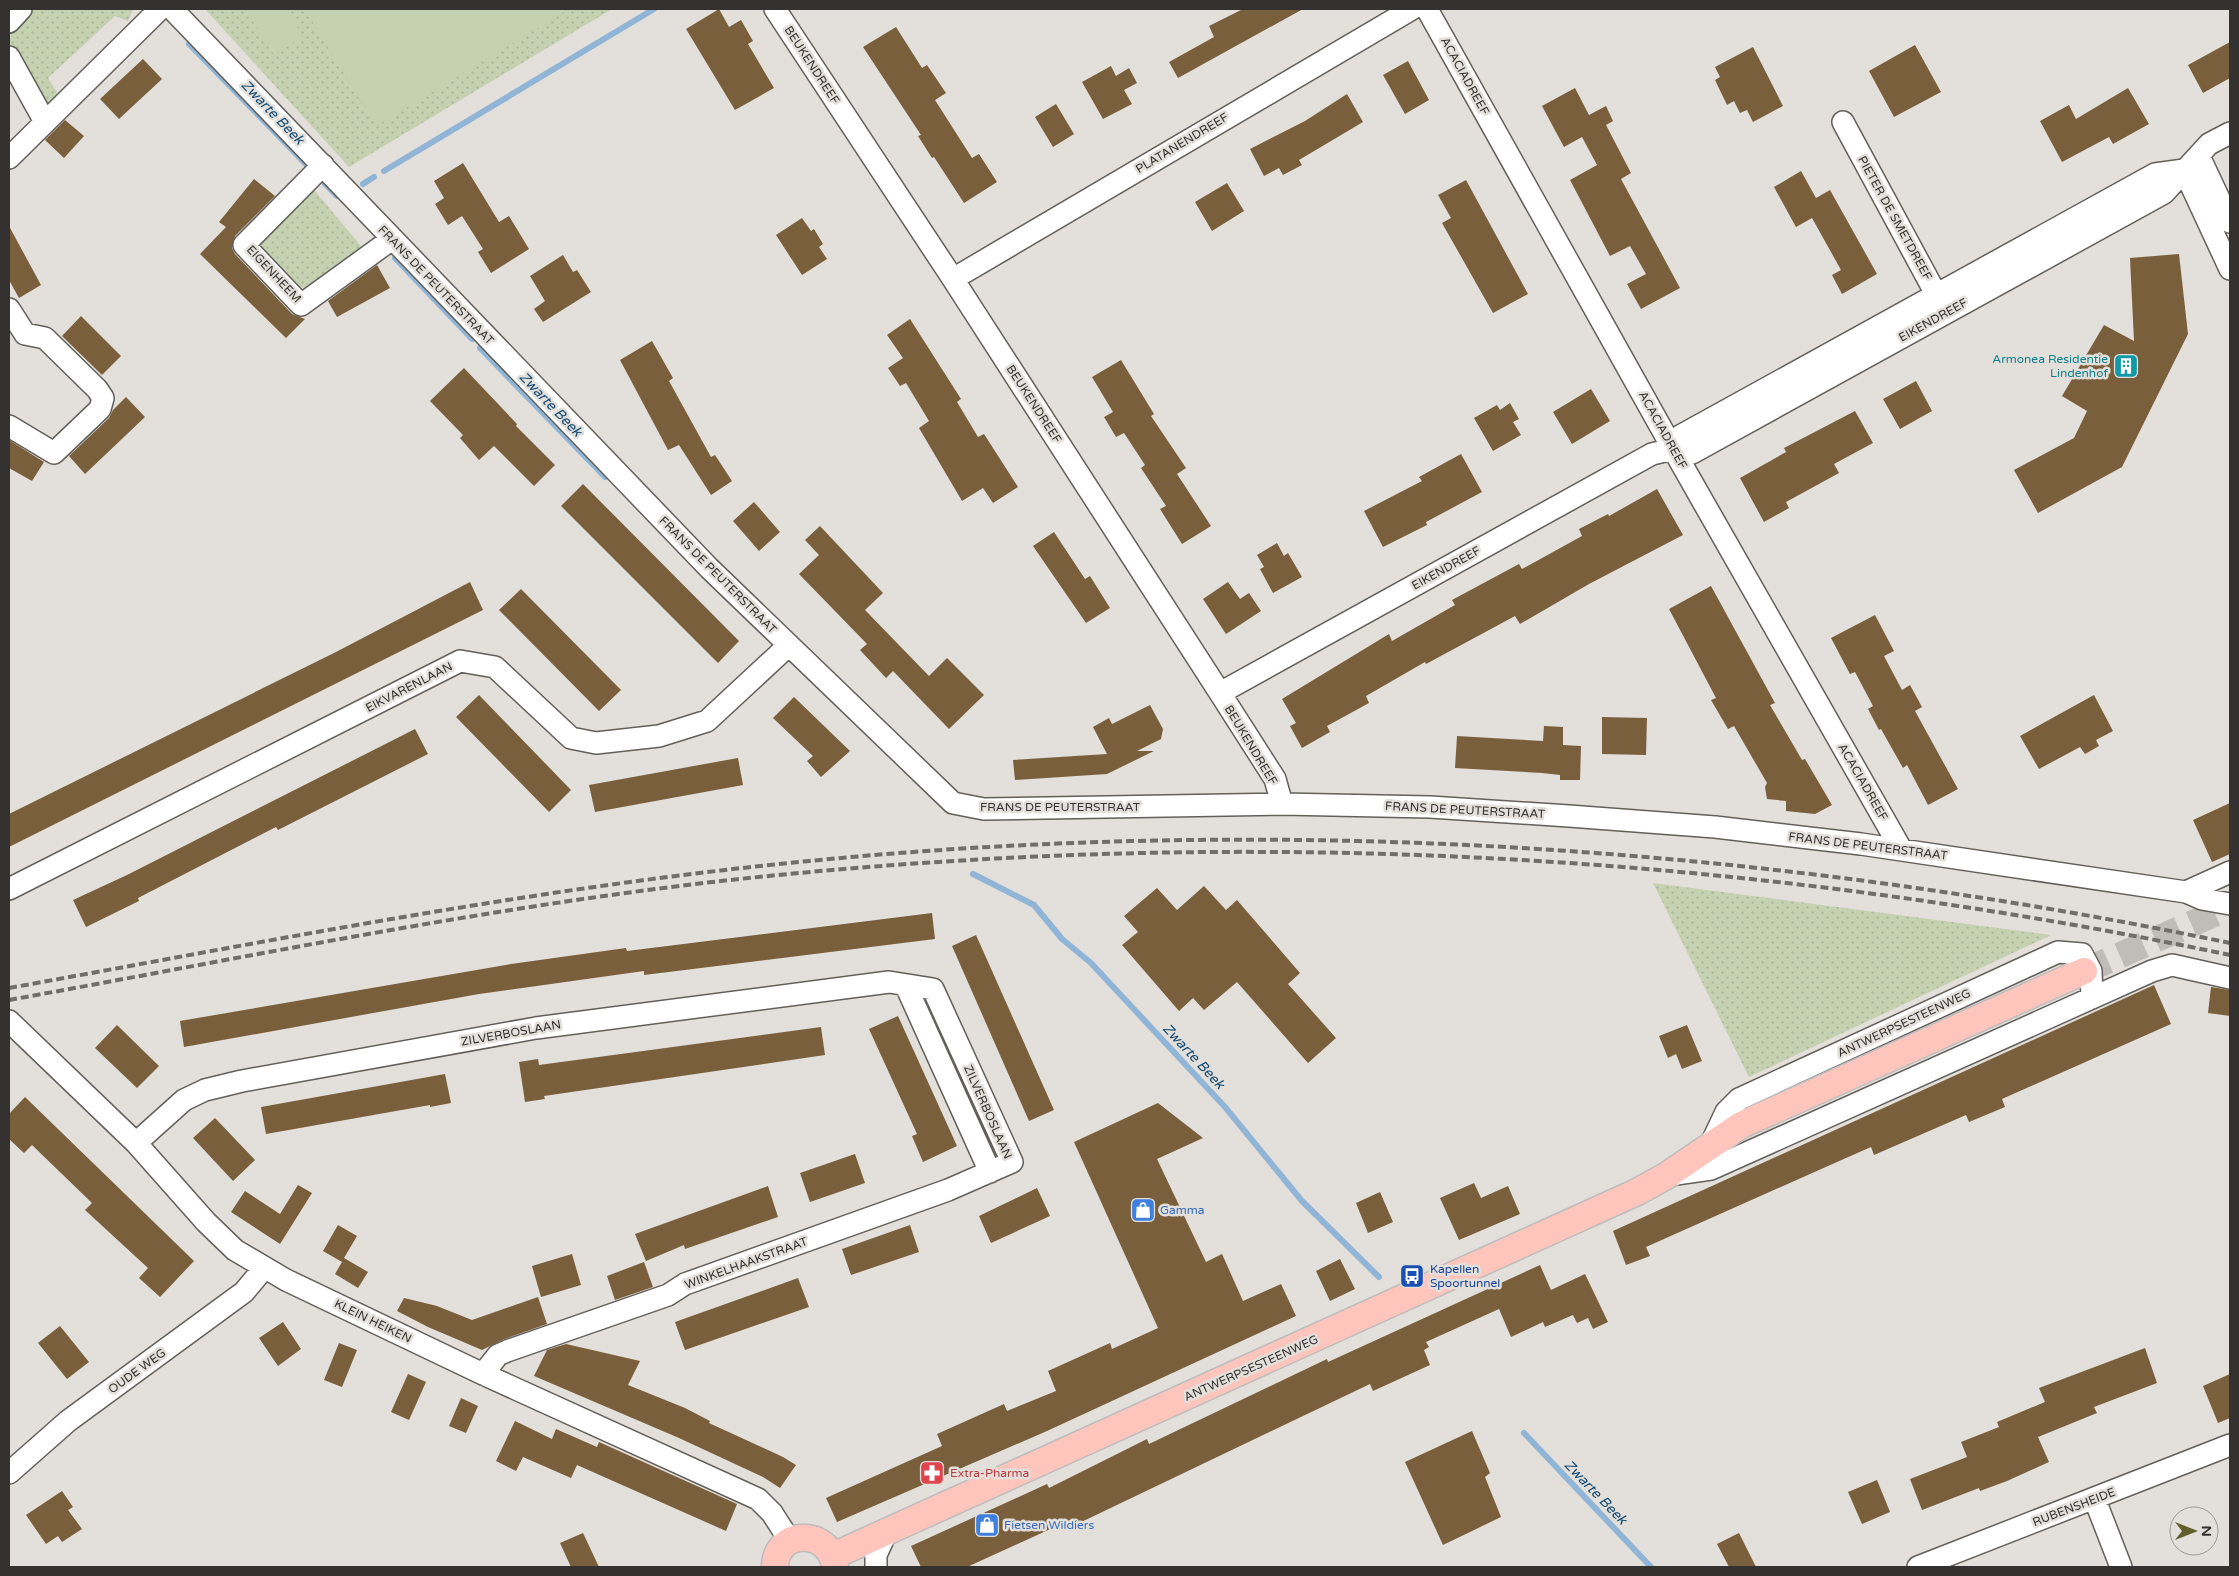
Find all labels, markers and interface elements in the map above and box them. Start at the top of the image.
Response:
street label: BEUKENDREEF [781,23,843,107]
street label: ACACIADREEF [1438,35,1492,117]
water label: Zwarte Beek [238,77,309,149]
street label: PLATANENDREEF [1133,110,1231,176]
street label: PIETER DE SMETDREEF [1855,154,1935,282]
street label: FRANS DE PEUTERSTRAAT [375,223,497,348]
street label: EIGENHEEM [244,242,304,306]
street label: EIKENDREEF [1896,295,1970,345]
place label: Armonea Residentie Lindenhof [1992,352,2108,380]
building icon: Armonea Residentie Lindenhof [2113,353,2139,379]
street label: BEUKENDREEF [1003,362,1065,446]
water label: Zwarte Beek [516,369,587,441]
street label: ACACIADREEF [1636,389,1690,471]
street label: FRANS DE PEUTERSTRAAT [656,513,780,637]
street label: EIKENDREEF [1409,543,1483,593]
street label: EIKVARENLAAN [363,659,455,715]
street label: BEUKENDREEF [1222,703,1280,787]
street label: ACACIADREEF [1835,741,1891,823]
street label: FRANS DE PEUTERSTRAAT [1385,799,1546,821]
street label: FRANS DE PEUTERSTRAAT [980,800,1141,814]
street label: FRANS DE PEUTERSTRAAT [1788,829,1949,863]
street label: ANTWERPSESTEENWEG [1835,986,1973,1060]
street label: ZILVERBOSLAAN [460,1017,562,1049]
water label: Zwarte Beek [1159,1020,1229,1094]
street label: ZILVERBOSLAAN [961,1063,1015,1161]
shop icon: Gamma [1130,1197,1156,1223]
place label: Gamma [1160,1203,1205,1217]
street label: WINKELHAAKSTRAAT [683,1234,810,1292]
place label: Kapellen Spoortunnel [1430,1262,1500,1290]
bus stop icon: Kapellen Spoortunnel [1399,1263,1425,1289]
street label: KLEIN HEIKEN [332,1296,414,1346]
street label: ANTWERPSESTEENWEG [1182,1332,1320,1404]
street label: OUDE WEG [106,1346,168,1396]
water label: Zwarte Beek [1561,1457,1632,1529]
pharmacy icon: Extra-Pharma [919,1460,945,1486]
place label: Extra-Pharma [950,1466,1029,1480]
street label: RUBENSHEIDE [2031,1485,2118,1529]
north arrow [2169,1506,2219,1556]
shop icon: Fietsen Wildiers [974,1512,1000,1538]
place label: Fietsen Wildiers [1004,1518,1094,1532]
text: N [2198,1525,2215,1537]

